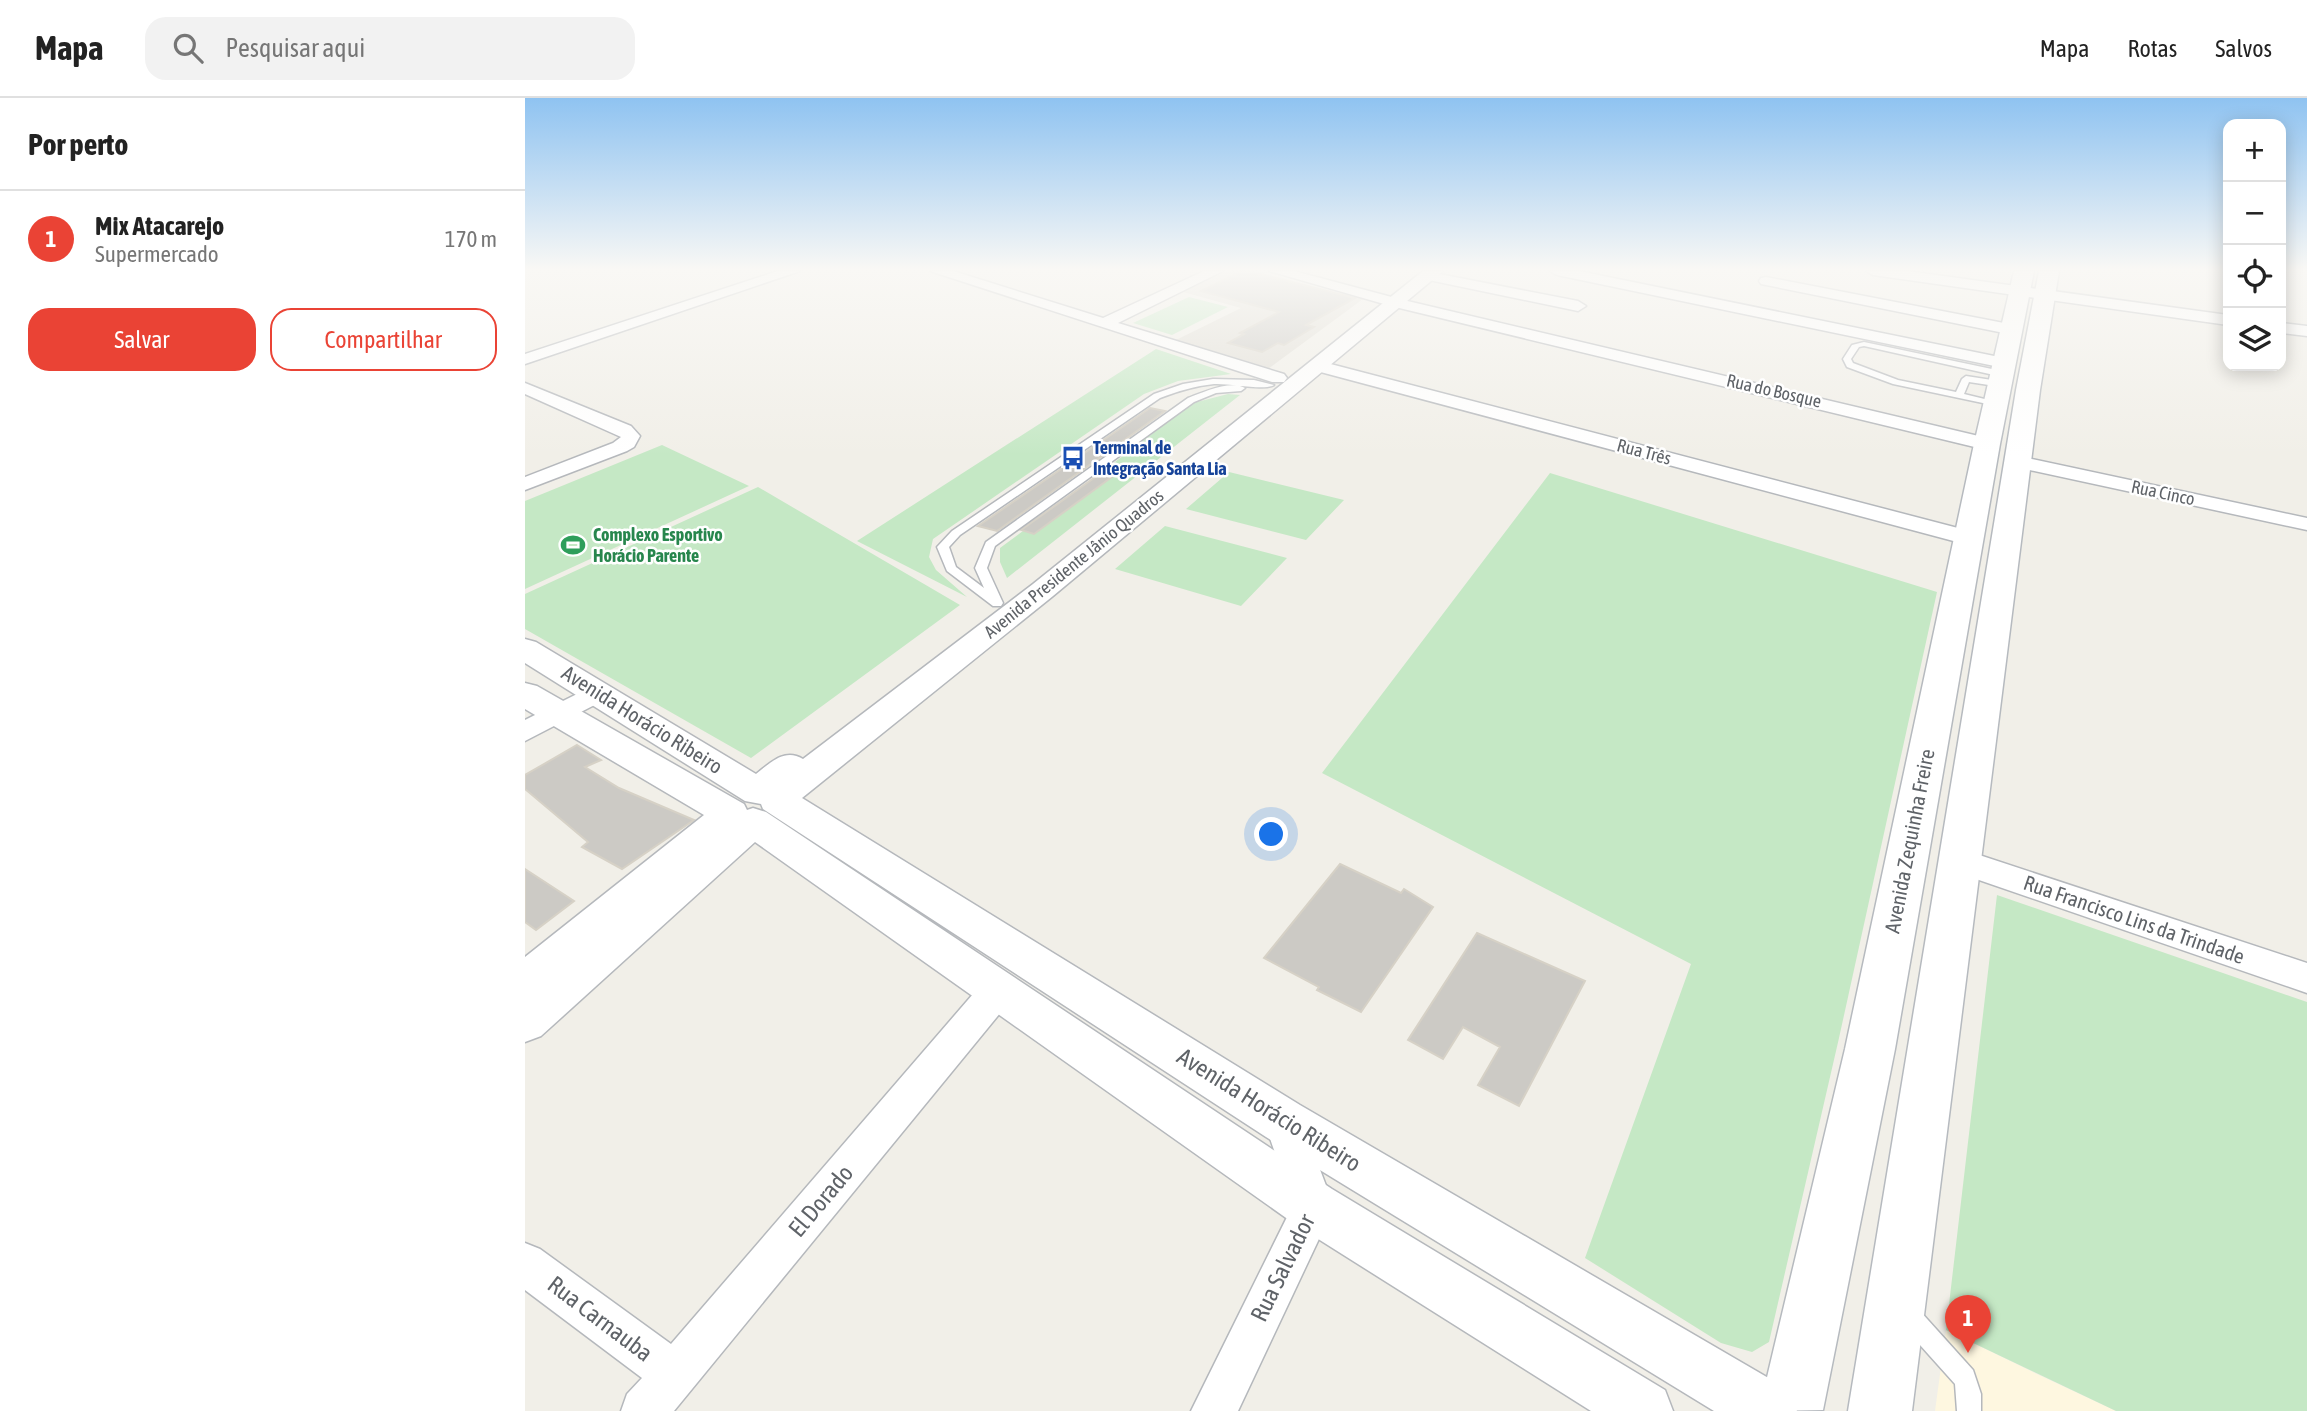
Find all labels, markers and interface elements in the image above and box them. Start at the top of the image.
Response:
search box [145,17,635,80]
text: Mapa [35,29,103,67]
icon: search [169,29,207,67]
text: Pesquisar aqui [225,33,365,63]
text: Mapa [2040,35,2089,62]
text: Rotas [2127,35,2177,62]
text: Salvos [2215,35,2272,62]
map controls [2223,119,2286,371]
button: + [2223,119,2286,182]
text: Por perto [28,127,128,161]
button: − [2223,182,2286,245]
text: Mix Atacarejo [95,211,224,241]
text: 1 [46,226,56,252]
text: 170 m [445,226,497,252]
text: Supermercado [95,241,219,267]
button: locate [2223,245,2286,308]
button: Salvar [28,308,256,371]
button: Compartilhar [270,308,497,371]
button: layers [2223,308,2286,371]
street label: Rua do Bosque [1725,369,1824,412]
street label: Rua Três [1615,434,1674,469]
place label: Terminal de Integração Santa Lia [1093,437,1227,479]
bus stop icon: Terminal de Integração Santa Lia [1059,444,1087,472]
street label: Rua Cinco [2129,476,2197,509]
street label: Avenida Presidente Jânio Quadros [980,485,1168,642]
place label: Complexo Esportivo Horácio Parente [593,524,723,566]
sports icon: Complexo Esportivo Horácio Parente [559,531,587,559]
street label: Avenida Horácio Ribeiro [558,660,727,778]
street label: Avenida Zequinha Freire [1879,747,1939,935]
your location [1254,817,1288,851]
street label: Rua Francisco Lins da Trindade [2021,870,2248,968]
street label: Avenida Horácio Ribeiro [1173,1042,1366,1177]
street label: El Dorado [783,1159,858,1242]
street label: Rua Salvador [1245,1209,1320,1326]
street label: Rua Carnauba [543,1271,658,1367]
pin: 1 [1945,1295,1991,1353]

